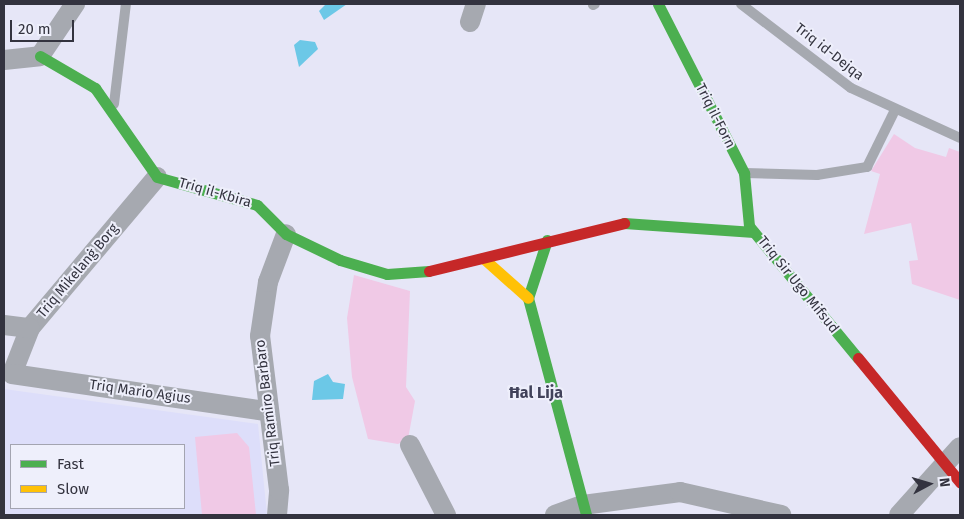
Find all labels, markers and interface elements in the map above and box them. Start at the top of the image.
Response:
scale bar [12,10,76,42]
text: 20 m [18,20,51,38]
street label: Triq id-Dejqa [791,20,867,84]
street label: Triq il-Forn [692,81,738,151]
street label: Triq il-Kbira [177,175,253,211]
street label: Triq Mikelanġ Borg [34,220,122,322]
street label: Triq Sir Ugo Mifsud [754,233,842,337]
street label: Triq Ramiro Barbaro [252,339,284,467]
street label: Triq Mario Agius [88,377,192,407]
district label: Ħal Lija [509,383,563,403]
legend [10,444,185,509]
text: Fast [57,455,84,473]
north arrow [904,459,954,509]
text: N [935,477,953,488]
text: Slow [57,480,89,498]

